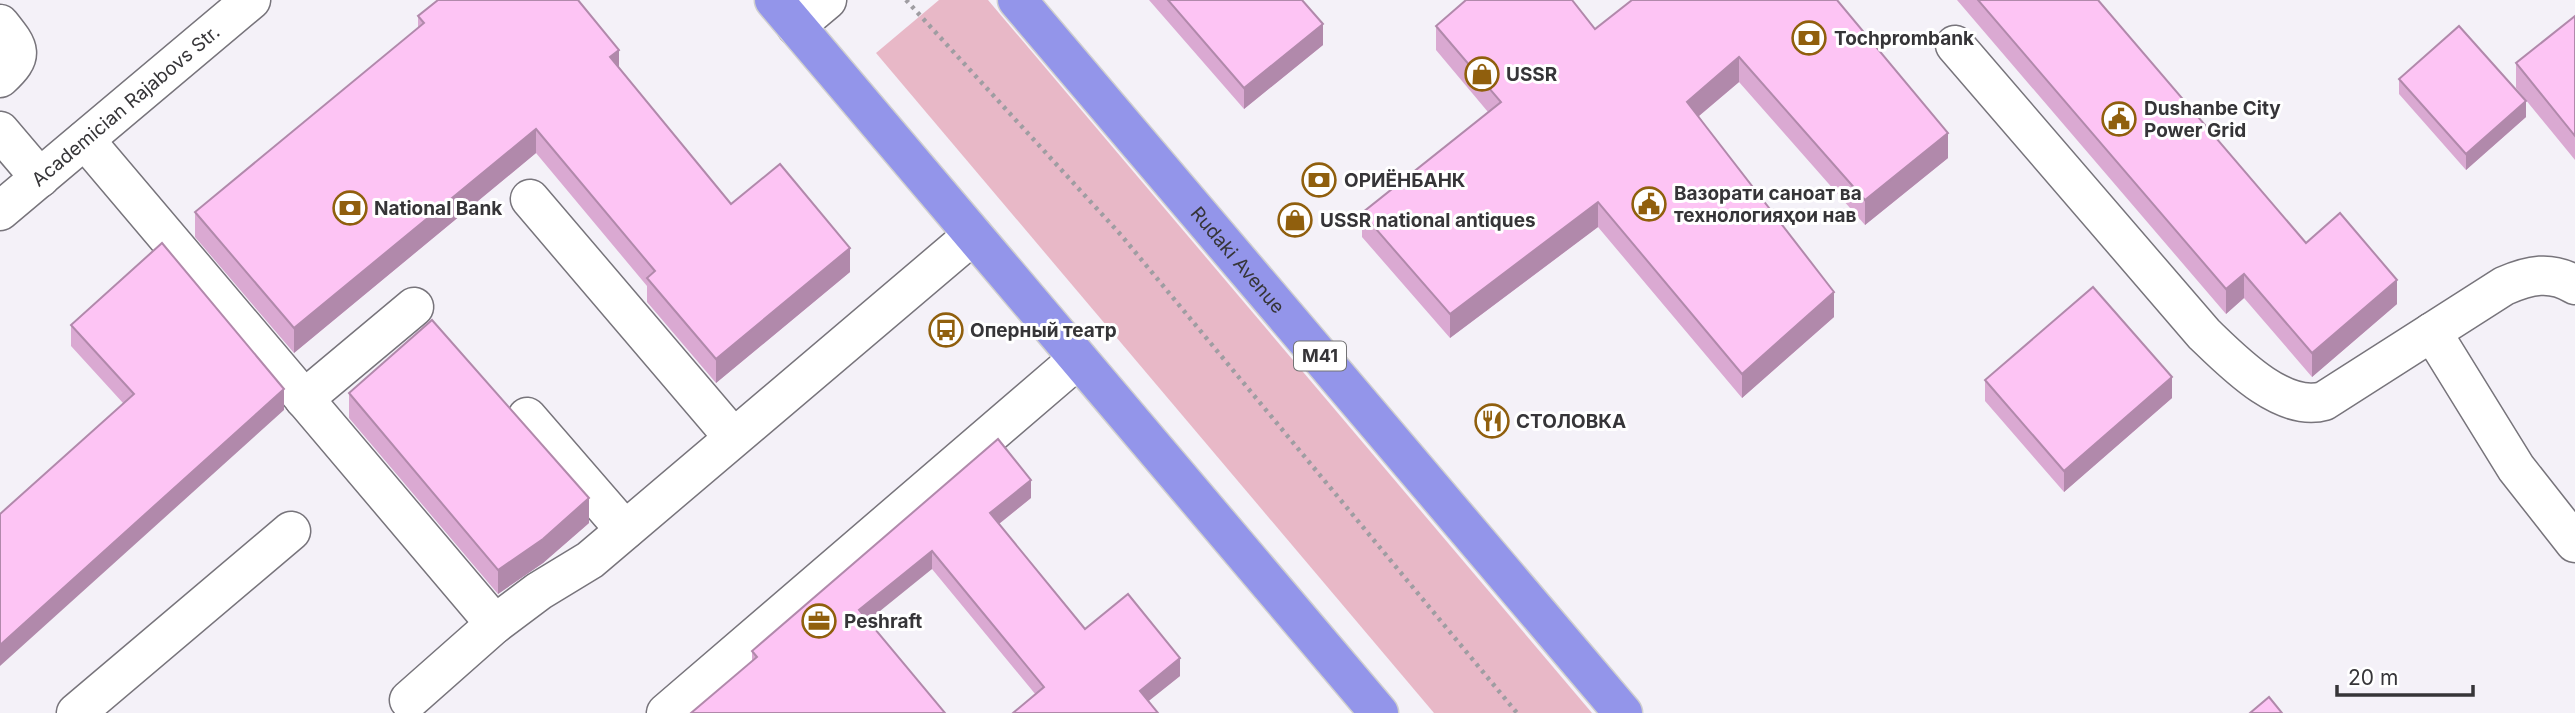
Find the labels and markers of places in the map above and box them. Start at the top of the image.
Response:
bank icon: Tochprombank [1790,19,1828,57]
place label: Tochprombank [1834,27,1974,50]
shop icon: USSR [1463,55,1501,93]
place label: USSR [1506,63,1558,86]
place label: Dushanbe City Power Grid [2144,97,2281,142]
public building icon: Dushanbe City Power Grid [2100,100,2138,138]
bank icon: ОРИЁНБАНК [1300,161,1338,199]
place label: ОРИЁНБАНК [1344,169,1466,192]
place label: Вазорати саноат ва технологияҳои нав [1674,182,1862,227]
public building icon: Вазорати саноат ва технологияҳои нав [1630,185,1668,223]
bank icon: National Bank [331,189,369,227]
place label: National Bank [374,197,502,220]
shop icon: USSR national antiques [1276,201,1314,239]
place label: USSR national antiques [1320,209,1536,232]
bus stop icon: Оперный театр [927,311,965,349]
place label: Оперный театр [970,319,1117,342]
restaurant icon: СТОЛОВКА [1473,402,1511,440]
place label: СТОЛОВКА [1516,410,1626,433]
office icon: Peshraft [800,602,838,640]
place label: Peshraft [844,610,922,633]

